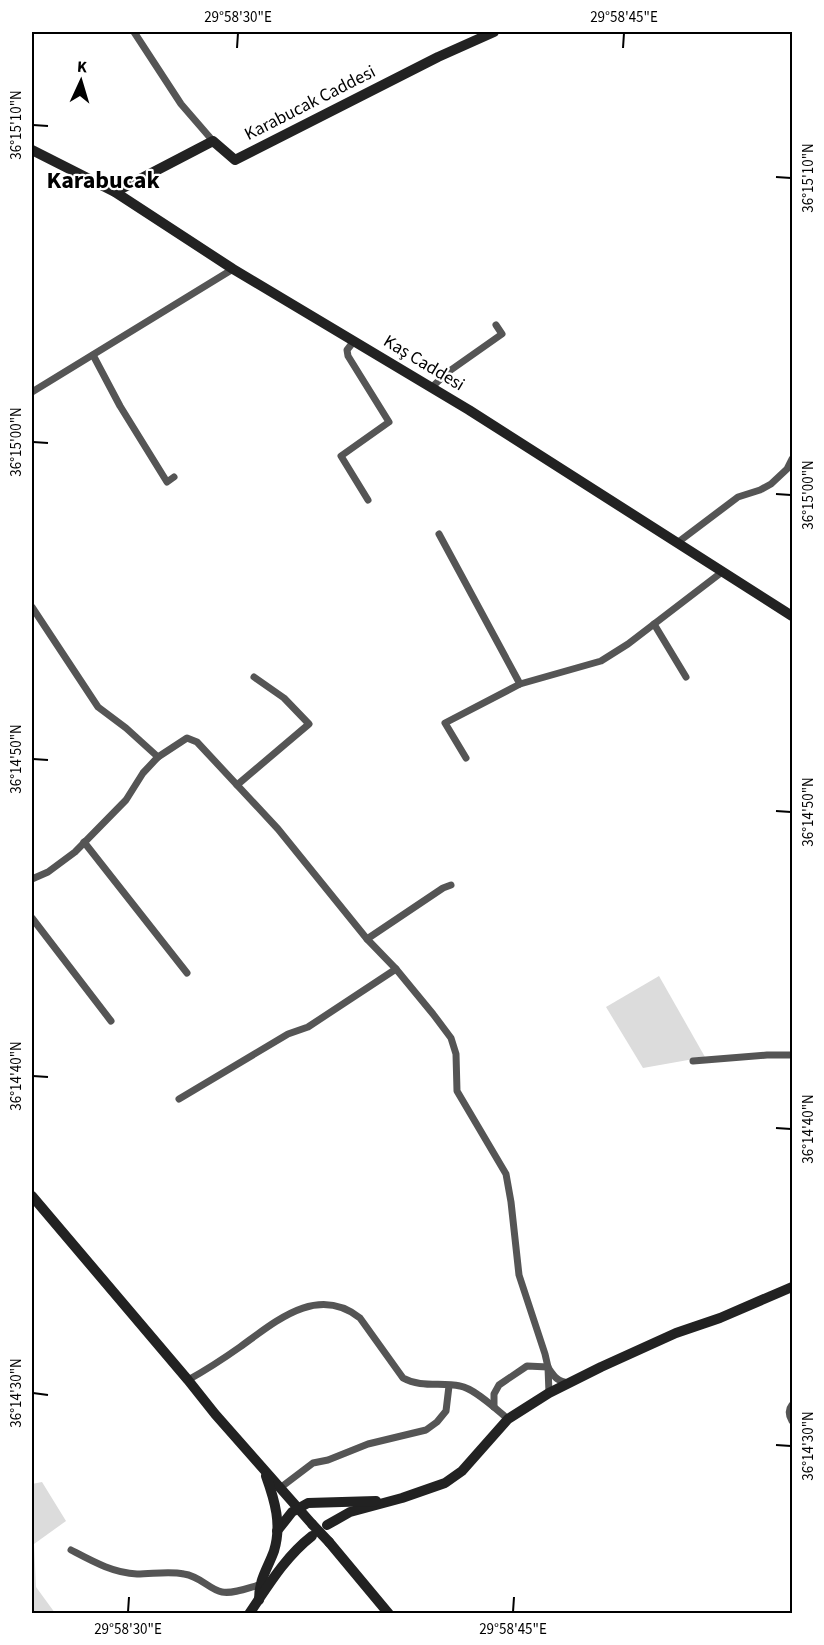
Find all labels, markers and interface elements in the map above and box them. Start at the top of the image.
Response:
text: 29°58'30"E [204,7,272,28]
text: 29°58'45"E [590,7,658,28]
north arrow [51,51,111,111]
text: K [76,56,88,78]
street label: Karabucak Caddesi [240,59,380,147]
text: 36°15'10"N [6,90,27,160]
text: 36°15'10"N [798,143,819,213]
district label: Karabucak [46,163,160,198]
street label: Kaş Caddesi [379,329,469,397]
text: 36°15'00"N [6,407,27,477]
text: 36°15'00"N [798,460,819,530]
text: 36°14'50"N [6,724,27,794]
text: 36°14'50"N [798,777,819,847]
text: 36°14'40"N [6,1041,27,1111]
text: 36°14'40"N [798,1094,819,1164]
text: 36°14'30"N [6,1358,27,1428]
text: 36°14'30"N [798,1411,819,1481]
text: 29°58'30"E [94,1619,162,1640]
text: 29°58'45"E [479,1619,547,1640]

